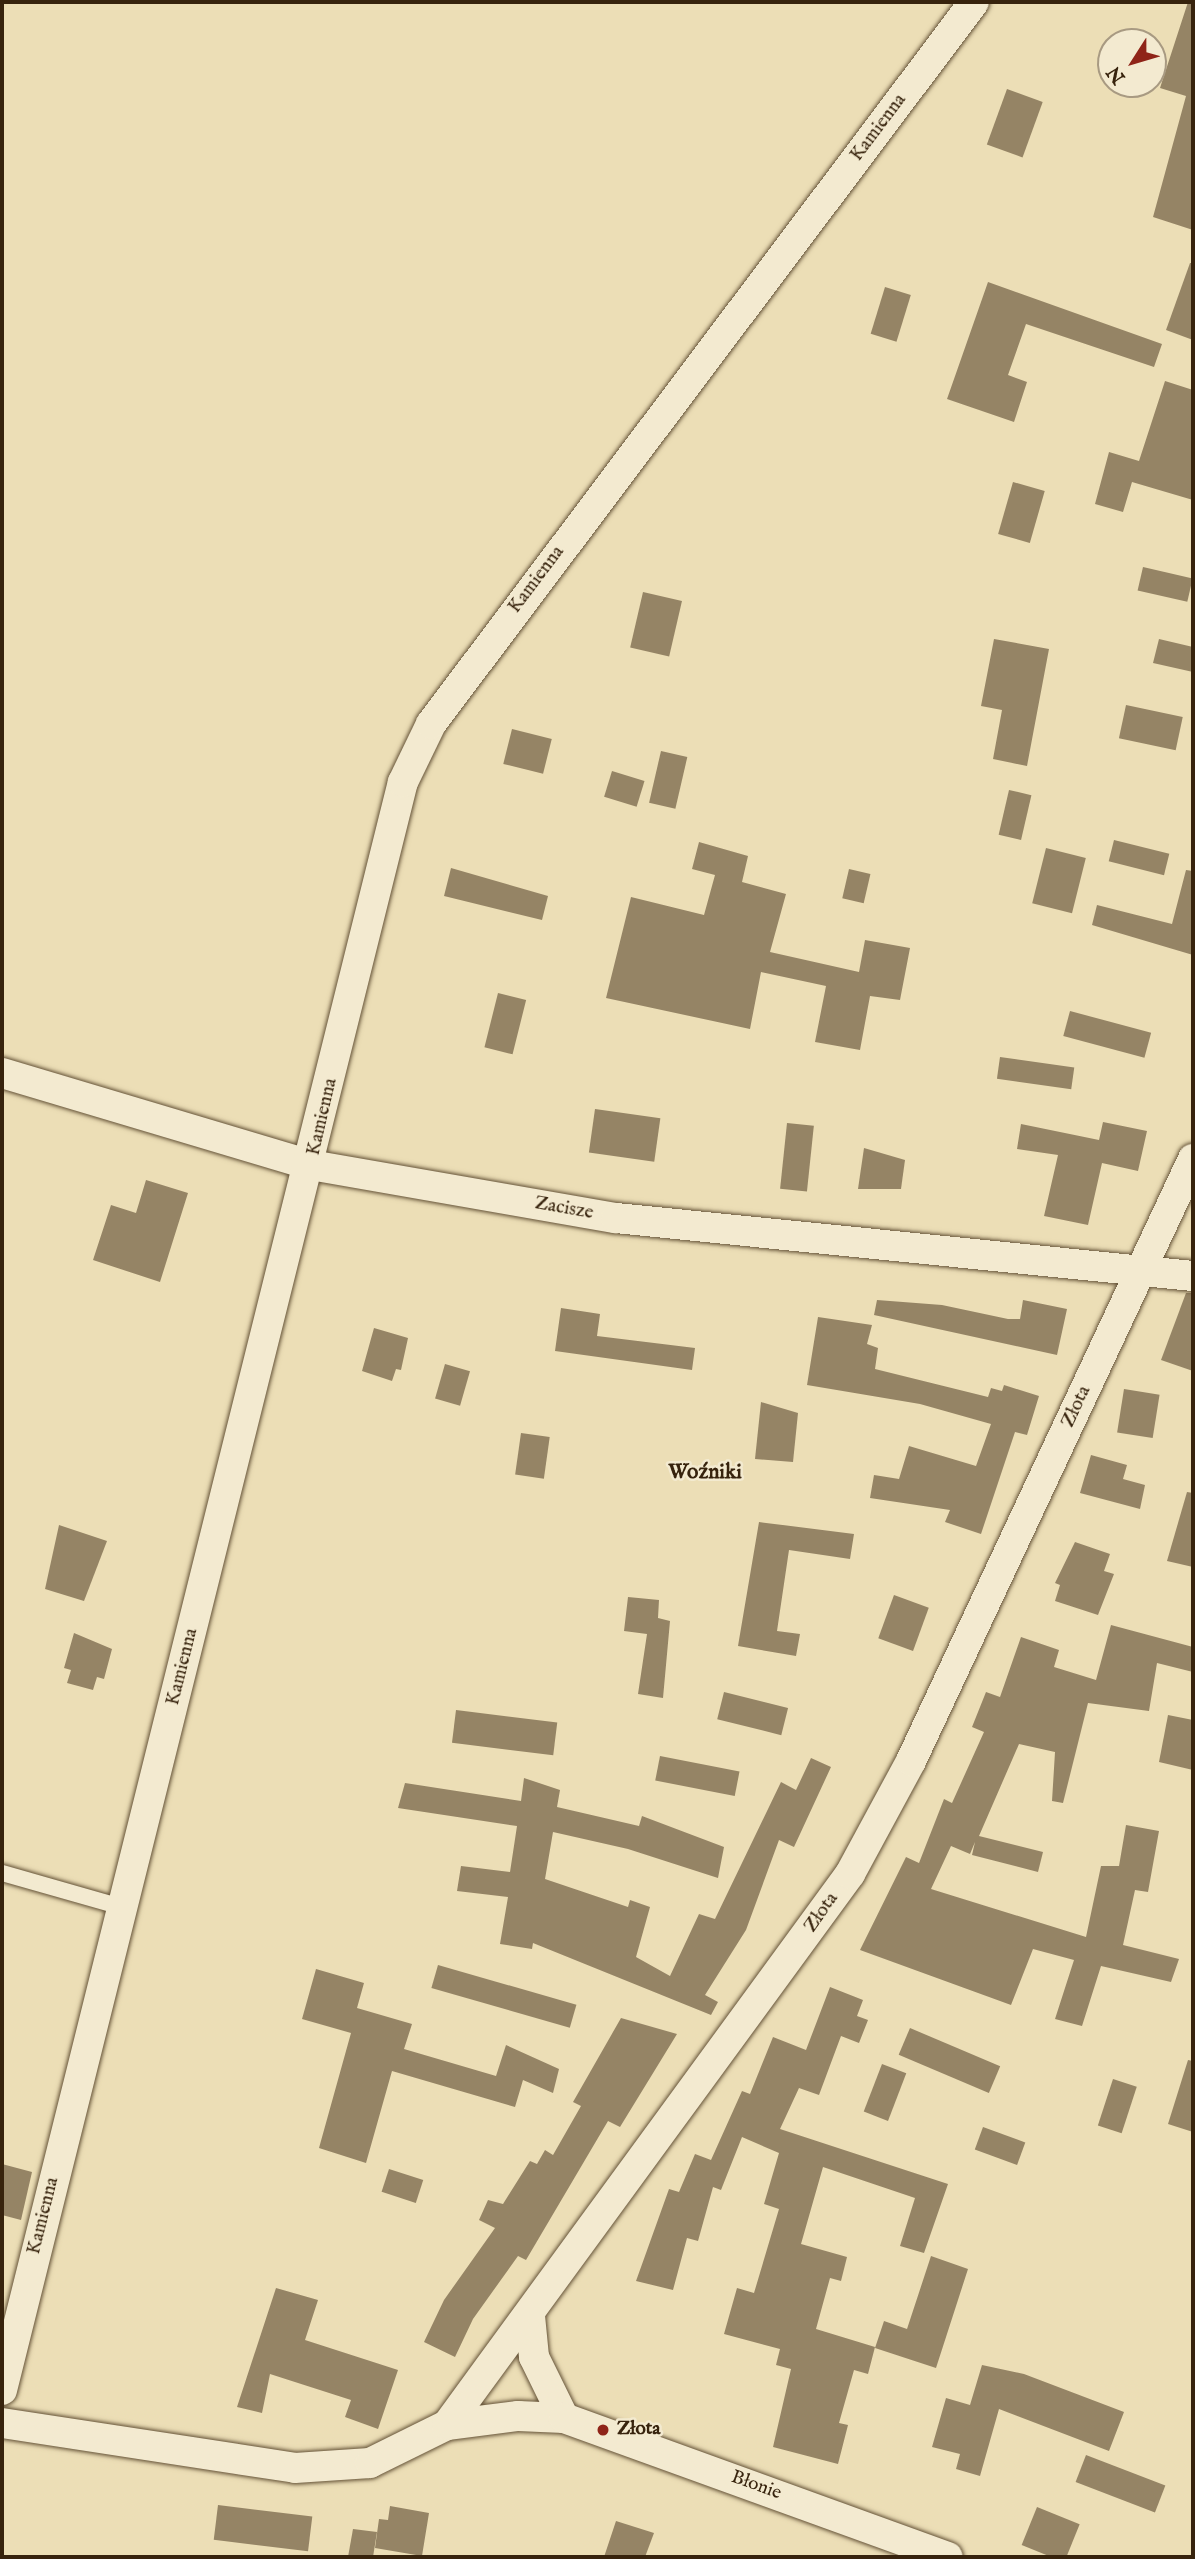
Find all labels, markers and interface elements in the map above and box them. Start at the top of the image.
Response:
north arrow [1097,28,1167,98]
text: N [1102,61,1131,88]
street label: Kamienna [846,90,912,166]
street label: Kamienna [504,542,570,618]
street label: Kamienna [303,1076,343,1158]
street label: Zacisze [533,1193,595,1225]
street label: Złota [1057,1383,1097,1431]
district label: Woźniki [668,1460,742,1486]
street label: Kamienna [162,1626,204,1708]
street label: Złota [800,1889,844,1937]
street label: Kamienna [23,2175,65,2257]
place label: Złota [617,2419,660,2441]
marker: Złota [595,2422,611,2438]
street label: Błonie [728,2466,784,2506]

